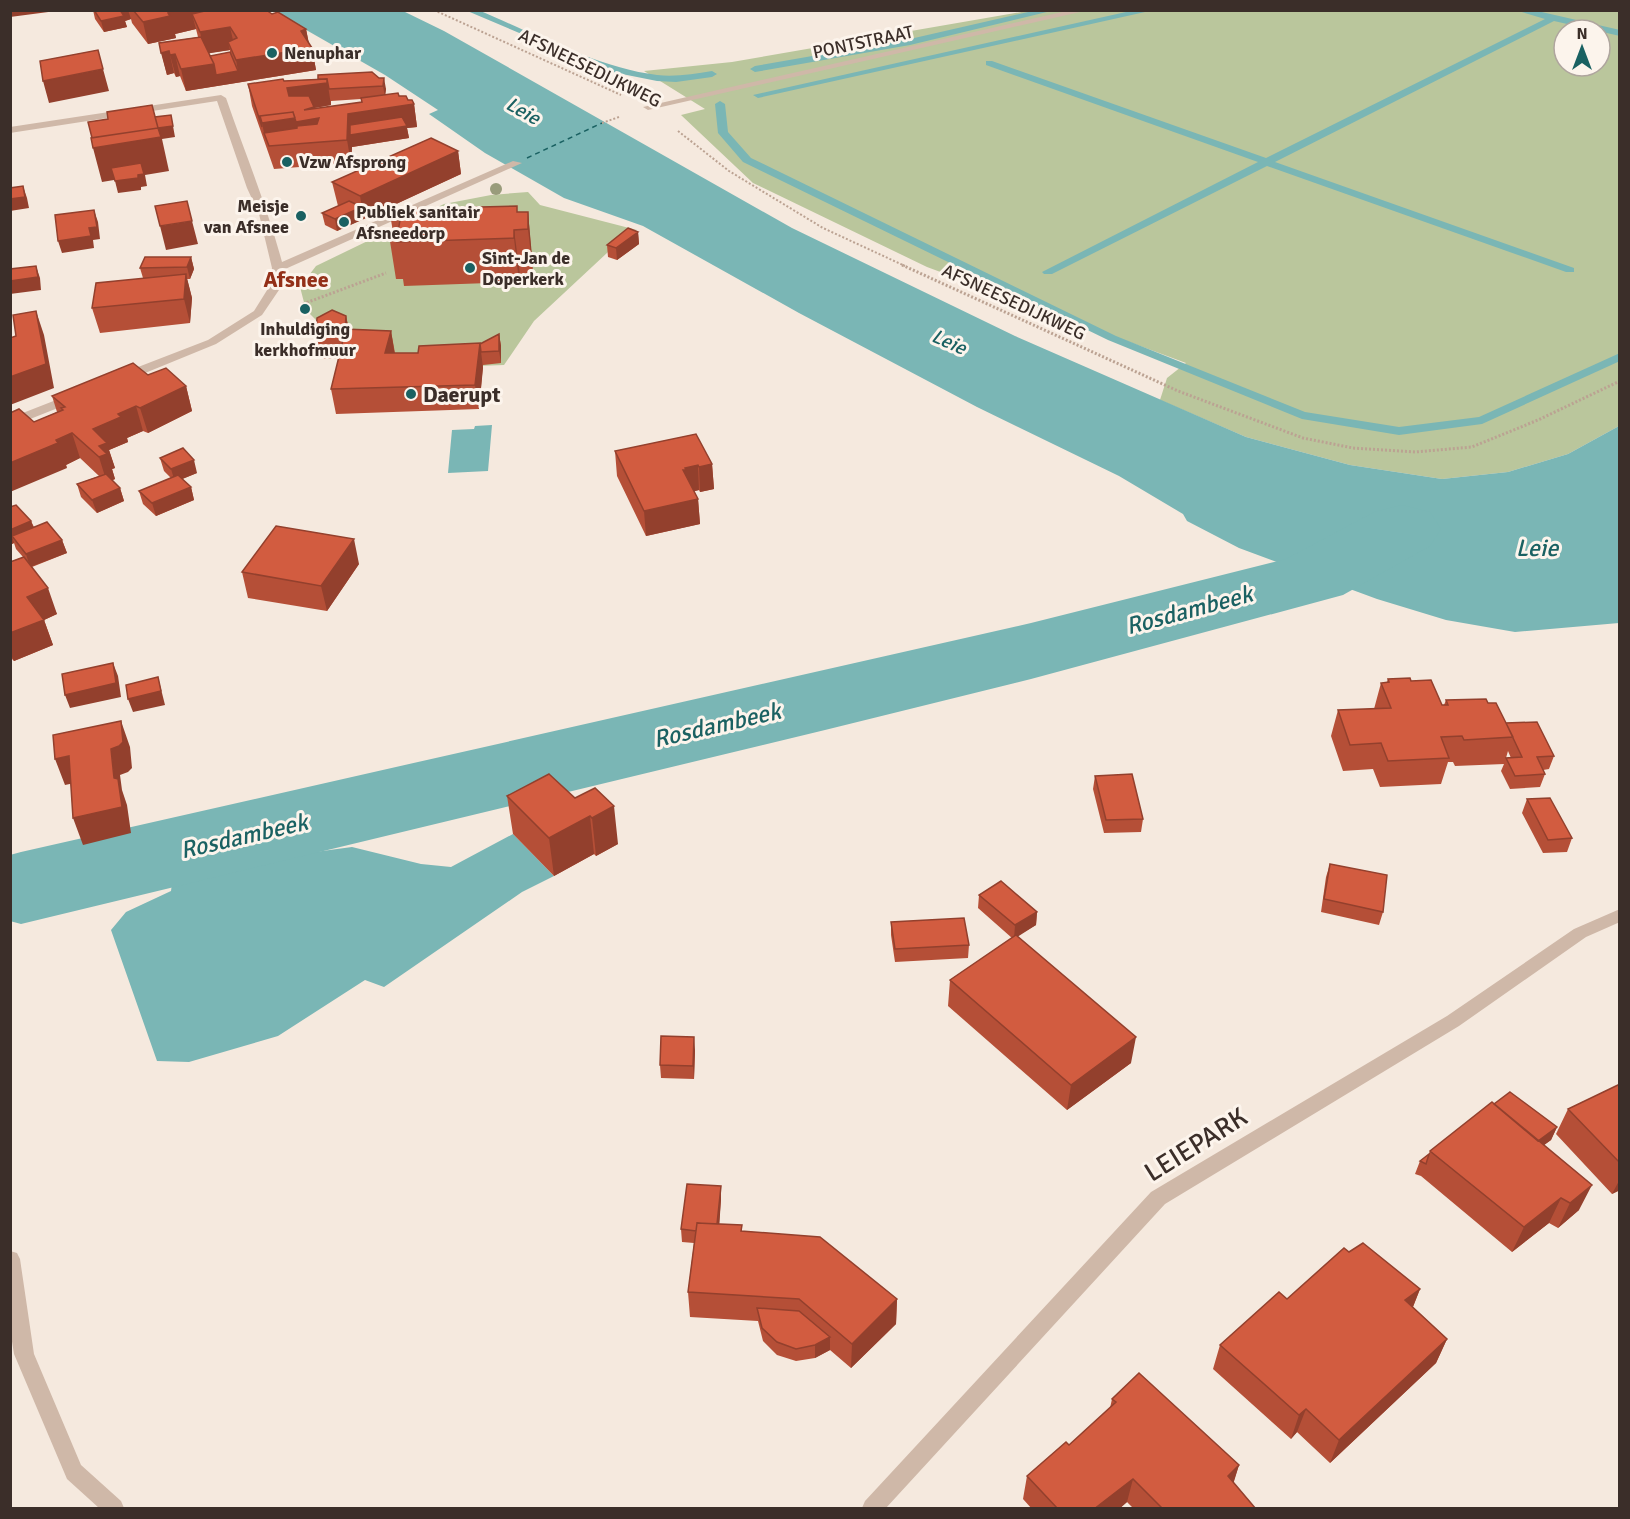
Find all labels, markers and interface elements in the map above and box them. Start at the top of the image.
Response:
north arrow [1552,18,1612,78]
street label: PONTSTRAAT [811,21,915,63]
street label: AFSNEESEDIJKWEG [515,24,665,112]
text: N [1576,24,1588,44]
place label: Nenuphar [284,42,362,64]
marker: Nenuphar [265,46,279,60]
water label: Leie [501,91,545,131]
place label: Vzw Afsprong [299,151,407,173]
marker: Vzw Afsprong [280,155,294,169]
place label: Meisje van Afsnee [203,195,289,238]
place label: Publiek sanitair Afsneedorp [356,201,481,244]
marker: Meisje van Afsnee [294,209,308,223]
marker: Publiek sanitair Afsneedorp [337,215,351,229]
place label: Sint-Jan de Doperkerk [482,247,570,290]
street label: AFSNEESEDIJKWEG [939,259,1089,345]
marker: Sint-Jan de Doperkerk [463,261,477,275]
district label: Afsnee [263,266,329,293]
marker: Inhuldiging kerkhofmuur [298,302,312,316]
place label: Inhuldiging kerkhofmuur [254,318,357,361]
water label: Leie [928,323,971,361]
place label: Daerupt [423,381,500,408]
marker: Daerupt [404,387,418,401]
water label: Leie [1516,533,1559,563]
water label: Rosdambeek [1122,578,1257,641]
water label: Rosdambeek [650,695,786,754]
water label: Rosdambeek [177,806,313,865]
street label: LEIEPARK [1139,1101,1253,1189]

